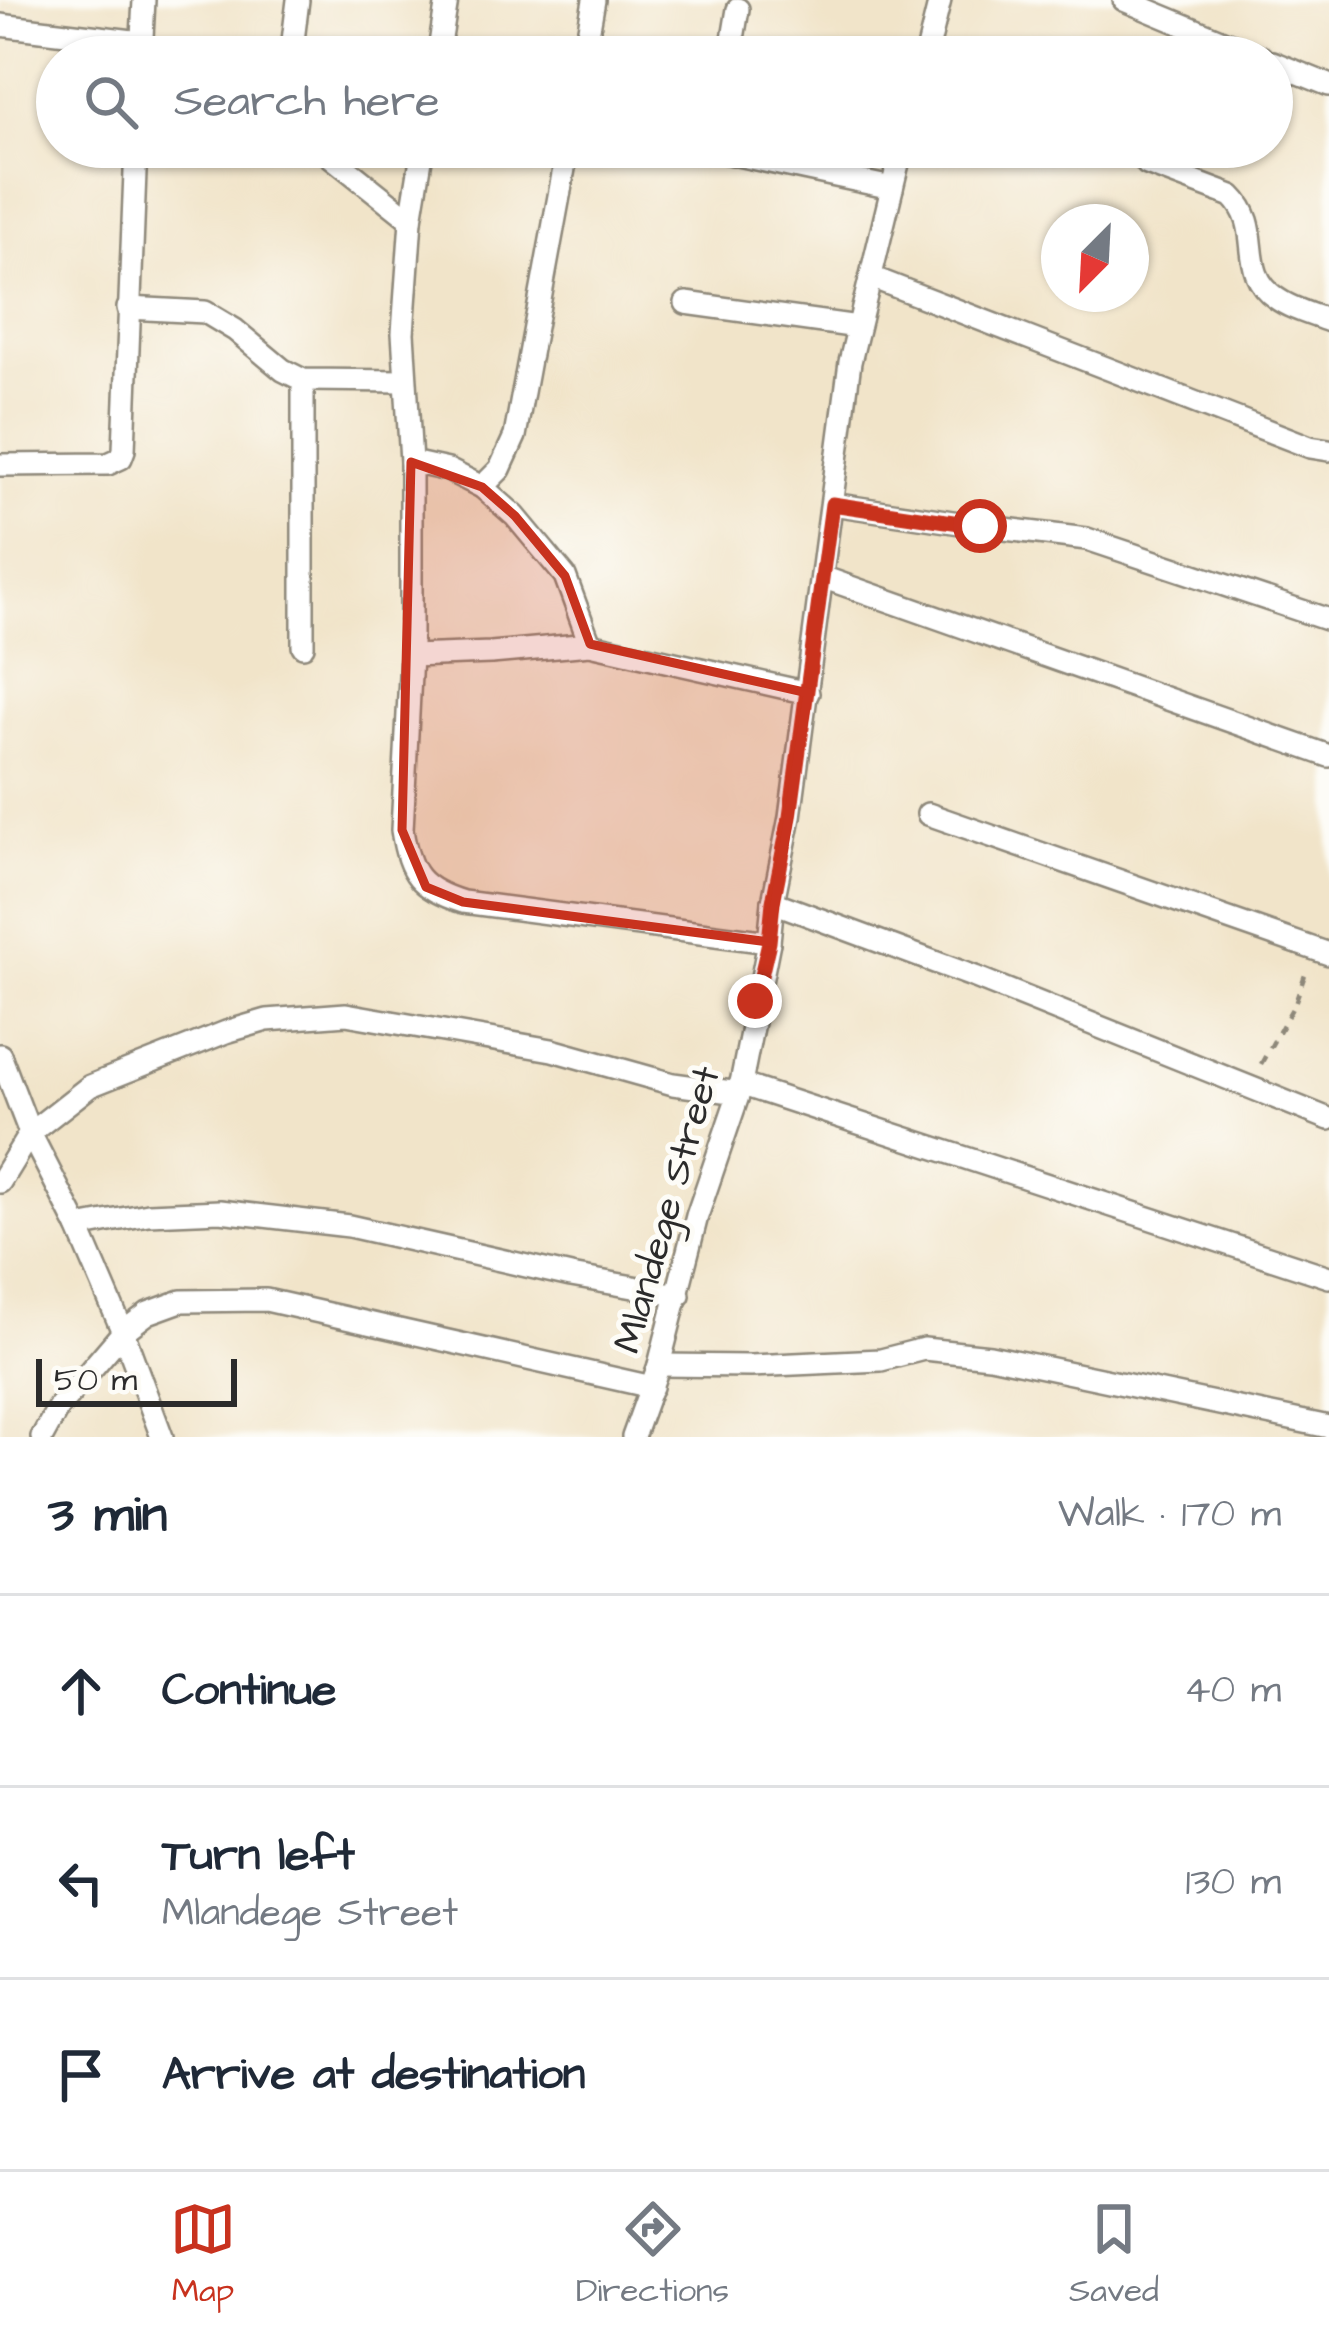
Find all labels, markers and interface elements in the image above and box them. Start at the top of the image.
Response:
search box [36,36,1293,168]
icon: search [78,69,144,135]
text: Search here [174,71,440,133]
north arrow [1041,204,1149,312]
route start [953,499,1007,553]
route end [728,974,782,1028]
street label: Mlandege Street [601,1060,735,1360]
scale bar [36,1353,237,1406]
text: 50 m [54,1357,137,1403]
text: 3 min [48,1480,167,1551]
text: Walk · 170 m [1058,1488,1281,1542]
icon: ahead [48,1658,114,1724]
text: Continue [162,1660,336,1722]
text: 40 m [1184,1664,1281,1718]
text: Turn left [162,1825,355,1887]
icon: left [48,1850,114,1916]
text: 130 m [1186,1856,1281,1910]
text: Mlandege Street [162,1887,458,1941]
icon: arrive [48,2042,114,2108]
text: Arrive at destination [162,2044,585,2106]
tab: Map [170,2196,236,2314]
tab: Directions [576,2196,729,2314]
tab: Saved [1069,2196,1159,2314]

